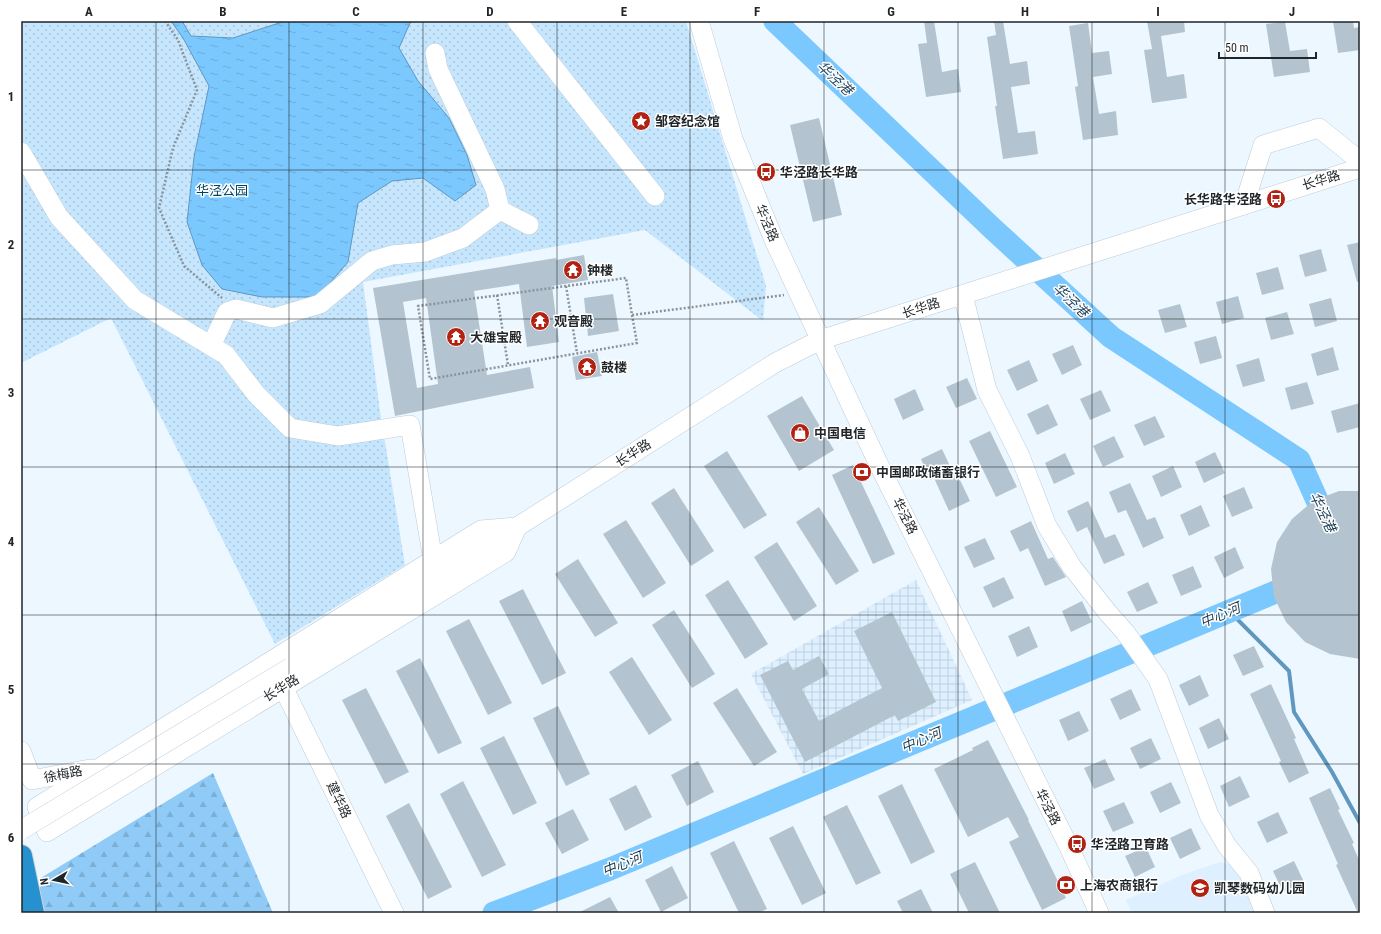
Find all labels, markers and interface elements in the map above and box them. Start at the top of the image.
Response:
text: A [85,4,93,19]
text: B [219,4,227,19]
text: C [352,4,360,19]
text: D [486,4,494,19]
text: E [621,4,628,19]
text: F [754,4,760,19]
text: G [887,4,895,19]
text: H [1021,4,1029,19]
text: I [1156,4,1160,19]
text: J [1289,4,1295,19]
scale bar [1219,34,1316,60]
text: 50 m [1225,41,1249,55]
water label: 华泾港 [814,58,857,100]
text: 1 [8,89,14,104]
place icon: 邹容纪念馆 [630,110,652,132]
place label: 邹容纪念馆 [655,114,720,129]
bus stop icon: 华泾路长华路 [755,161,777,183]
place label: 华泾路长华路 [780,165,858,180]
street label: 长华路 [1300,167,1342,193]
park label: 华泾公园 [196,183,248,198]
bus stop icon: 长华路华泾路 [1265,188,1287,210]
place label: 长华路华泾路 [1184,192,1262,207]
street label: 华泾路 [752,202,782,244]
text: 2 [8,237,15,252]
temple icon: 钟楼 [562,259,584,281]
place label: 钟楼 [587,263,613,278]
water label: 华泾港 [1050,280,1093,322]
street label: 长华路 [900,295,942,321]
temple icon: 观音殿 [529,310,551,332]
place label: 观音殿 [554,314,593,329]
temple icon: 大雄宝殿 [445,326,467,348]
place label: 大雄宝殿 [470,330,522,345]
temple icon: 鼓楼 [576,356,598,378]
place label: 鼓楼 [601,360,627,375]
text: 3 [8,385,14,400]
shop icon: 中国电信 [789,422,811,444]
place label: 中国电信 [814,426,866,441]
street label: 长华路 [612,436,654,470]
bank icon: 中国邮政储蓄银行 [851,461,873,483]
place label: 中国邮政储蓄银行 [876,465,980,480]
water label: 华泾港 [1307,490,1340,536]
street label: 华泾路 [889,495,921,537]
text: 4 [8,534,15,549]
water label: 中心河 [1198,598,1245,631]
street label: 长华路 [260,672,302,704]
text: 5 [8,682,15,697]
water label: 中心河 [899,723,946,756]
street label: 徐梅路 [42,763,84,785]
street label: 建华路 [324,779,354,821]
street label: 华泾路 [1032,786,1064,828]
text: 6 [8,830,15,845]
bus stop icon: 华泾路卫育路 [1066,833,1088,855]
place label: 华泾路卫育路 [1091,837,1169,852]
water label: 中心河 [600,848,647,879]
north arrow [34,860,74,900]
bank icon: 上海农商银行 [1055,874,1077,896]
text: N [38,877,52,886]
school or university icon: 凯琴数码幼儿园 [1189,877,1211,899]
place label: 上海农商银行 [1080,878,1158,893]
place label: 凯琴数码幼儿园 [1214,881,1305,896]

